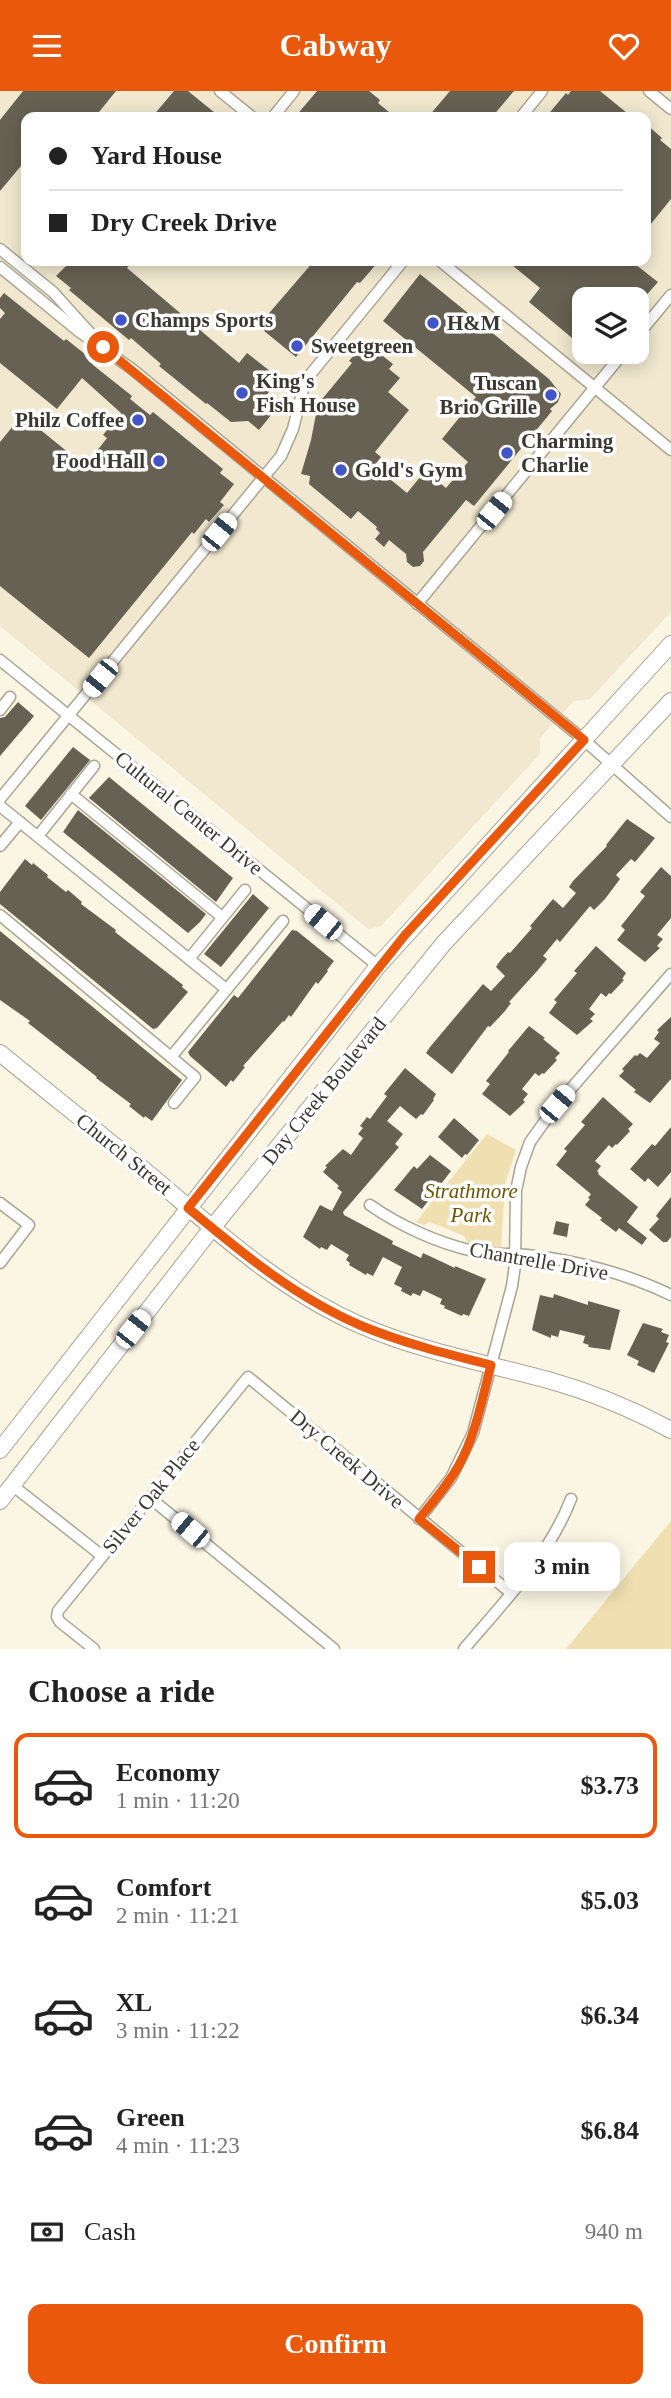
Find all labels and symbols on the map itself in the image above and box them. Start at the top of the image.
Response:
place label: Champs Sports [135,308,273,332]
place label: H&M [447,311,501,335]
marker: Champs Sports [113,312,129,328]
marker: H&M [425,315,441,331]
route start [87,331,119,363]
place label: Sweetgreen [311,334,414,358]
marker: Sweetgreen [289,338,305,354]
place label: King's Fish House [256,369,356,417]
place label: Tuscan Brio Grille [440,371,537,419]
marker: King's Fish House [234,385,250,401]
marker: Tuscan Brio Grille [543,387,559,403]
place label: Philz Coffee [15,408,124,432]
marker: Philz Coffee [130,412,146,428]
place label: Charming Charlie [521,429,614,477]
marker: Charming Charlie [499,445,515,461]
place label: Food Hall [56,449,145,473]
marker: Food Hall [151,453,167,469]
place label: Gold's Gym [355,458,463,482]
marker: Gold's Gym [333,462,349,478]
car [473,488,516,534]
car [198,509,241,555]
car [79,655,122,701]
street label: Cultural Center Drive [110,746,268,880]
car [301,901,346,943]
street label: Day Creek Boulevard [257,1012,391,1170]
car [536,1081,579,1127]
street label: Church Street [71,1108,177,1200]
park label: Strathmore Park [424,1179,518,1227]
street label: Chantrelle Drive [468,1237,610,1285]
car [112,1306,155,1352]
street label: Dry Creek Drive [285,1404,409,1514]
street label: Silver Oak Place [97,1434,205,1558]
car [168,1508,213,1552]
callout: 3 min [504,1543,619,1591]
route end [463,1551,495,1583]

